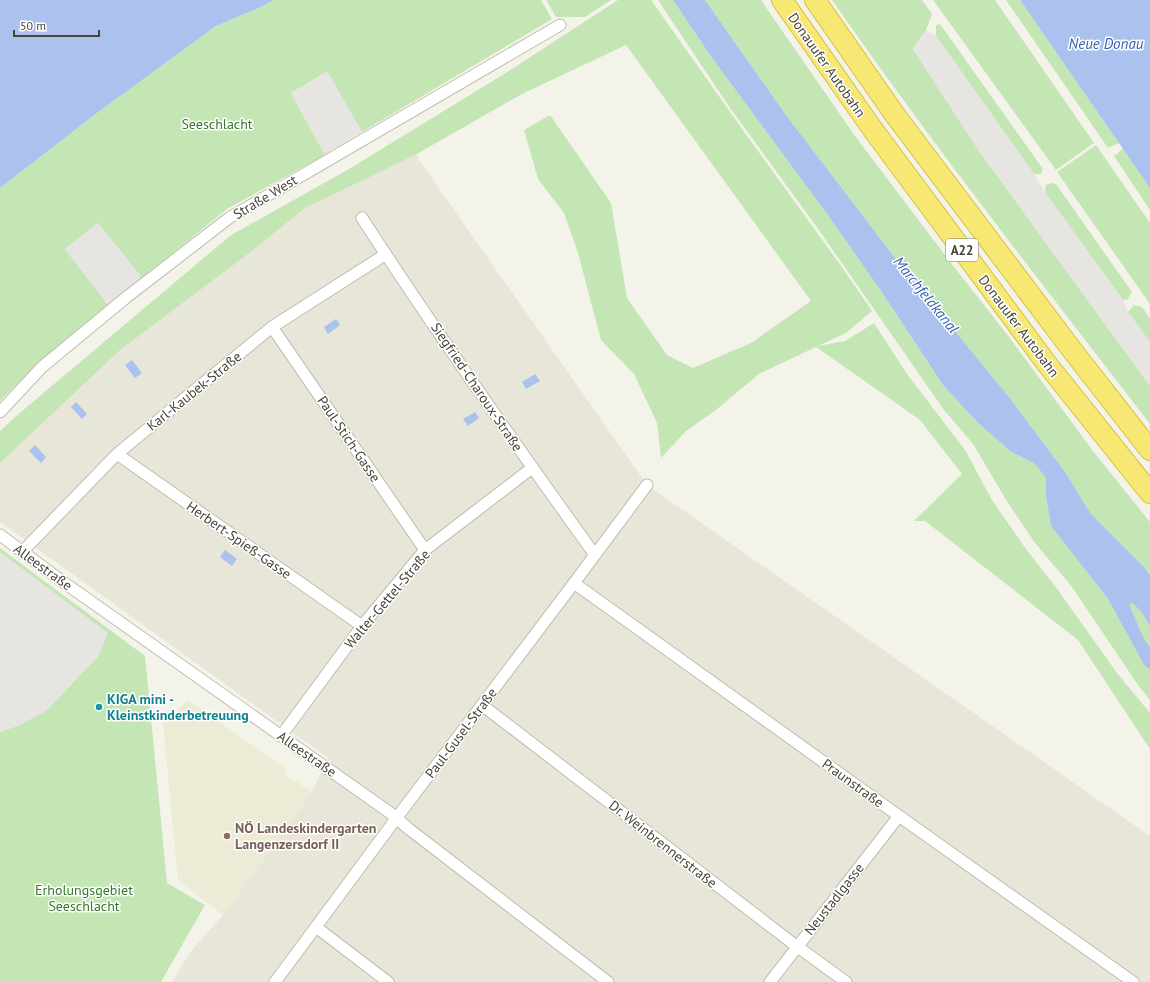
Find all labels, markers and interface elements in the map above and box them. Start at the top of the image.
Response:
street label: Donauufer Autobahn [784,9,870,121]
scale bar [14,12,99,38]
text: 50 m [20,18,46,33]
water label: Neue Donau [1069,34,1144,53]
park label: Seeschlacht [181,115,253,133]
street label: Straße West [230,171,301,223]
road number: A22 [946,239,978,261]
water label: Marchfeldkanal [890,252,963,337]
street label: Donauufer Autobahn [975,271,1063,381]
street label: Siegfried-Charoux-Straße [427,319,527,455]
street label: Karl-Kaubek-Straße [143,347,245,435]
street label: Paul-Stich-Gasse [313,392,385,486]
street label: Herbert-Spieß-Gasse [183,497,295,583]
street label: Alleestraße [10,540,76,594]
street label: Walter-Gettel-Straße [340,546,434,652]
street label: Paul-Gusel-Straße [421,684,501,782]
place label: KIGA mini - Kleinstkinderbetreuung [107,690,249,724]
marker: KIGA mini - Kleinstkinderbetreuung [94,702,104,712]
street label: Alleestraße [274,727,340,781]
street label: Praunstraße [819,755,887,811]
street label: Dr. Weinbrennerstraße [605,796,721,892]
place label: NÖ Landeskindergarten Langenzersdorf II [235,819,376,853]
marker: NÖ Landeskindergarten Langenzersdorf II [222,831,232,841]
street label: Neustadlgasse [800,859,868,939]
park label: Erholungsgebiet Seeschlacht [35,881,133,915]

